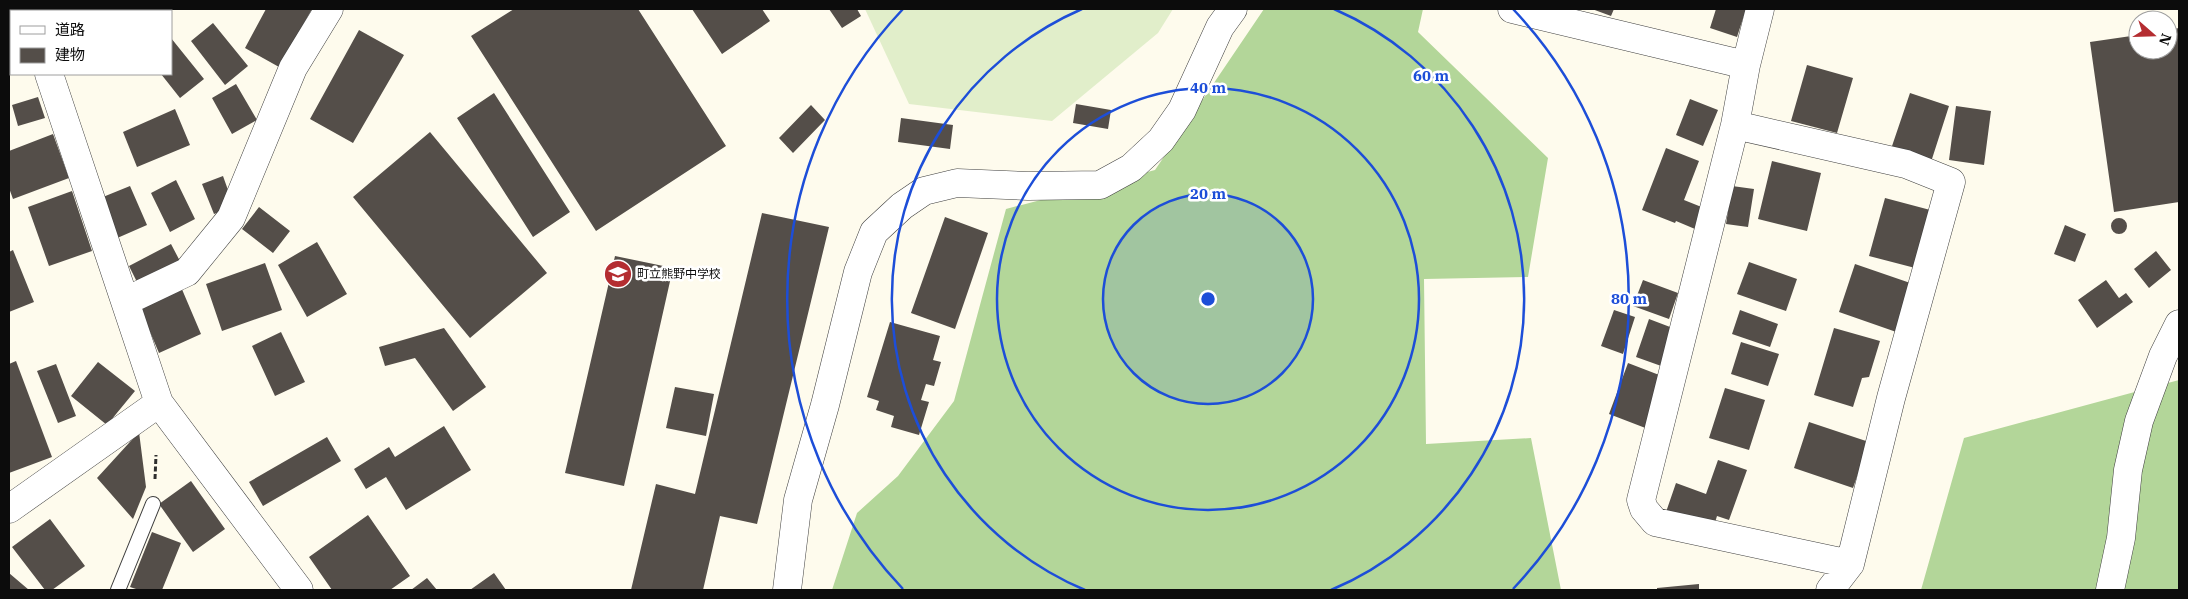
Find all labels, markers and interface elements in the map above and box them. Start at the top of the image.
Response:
legend [10,10,172,75]
north arrow [2128,10,2178,60]
text: 道路 [55,20,85,39]
text: N [2155,31,2176,48]
text: 建物 [55,45,85,64]
text: 60 m [1413,66,1449,85]
text: 40 m [1190,78,1226,97]
text: 20 m [1190,184,1226,203]
school or university icon: 町立熊野中学校 [603,259,633,289]
place label: 町立熊野中学校 [637,266,721,281]
text: 80 m [1611,289,1647,308]
centre of rings [1199,290,1217,308]

